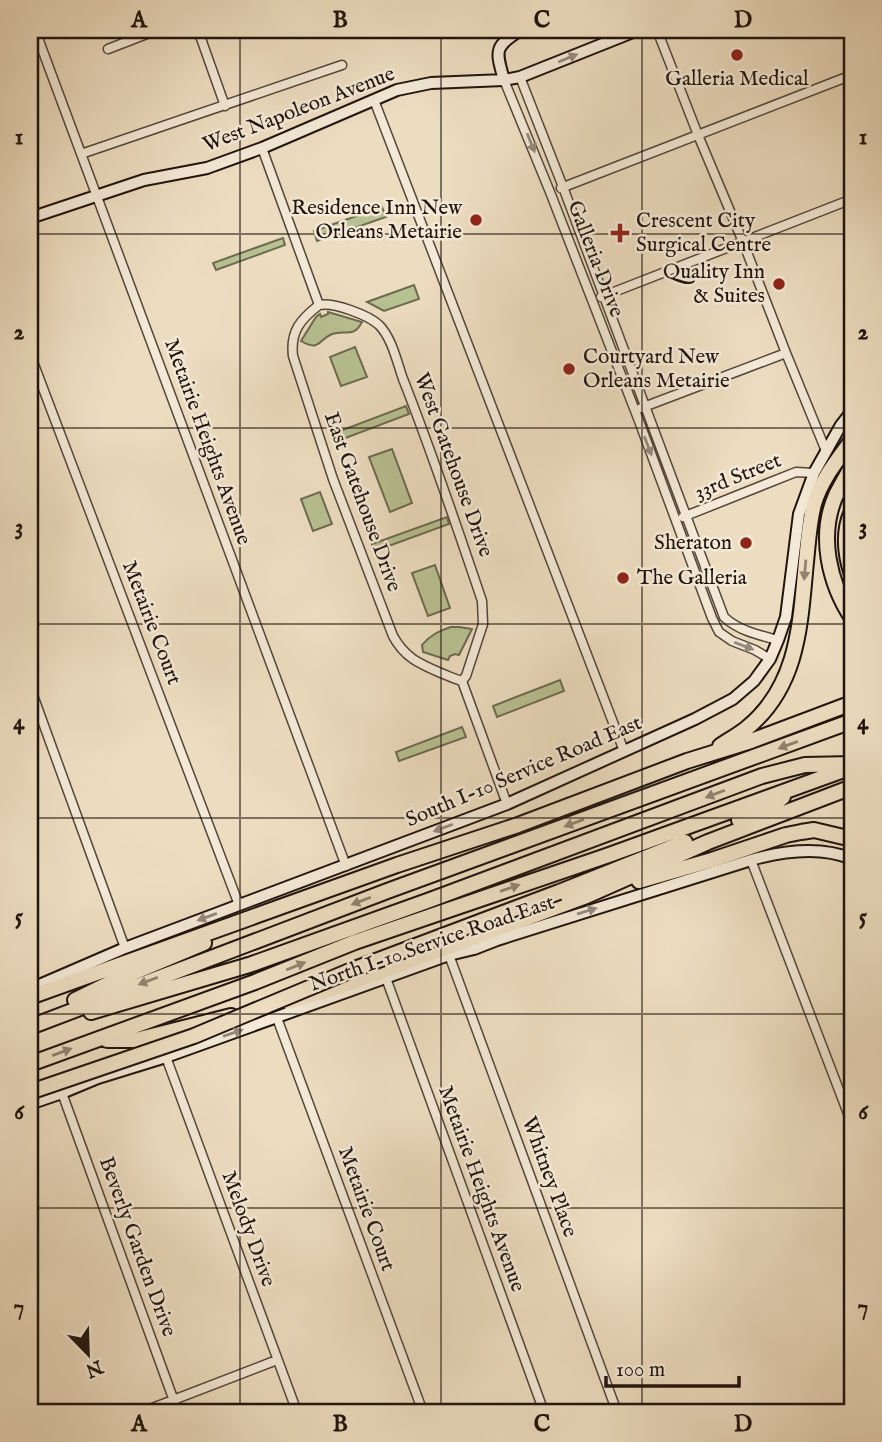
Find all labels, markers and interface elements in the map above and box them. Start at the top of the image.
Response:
text: A [130,6,148,35]
text: B [332,6,348,35]
text: C [534,6,551,35]
text: D [734,6,752,35]
marker: Galleria Medical [729,47,745,63]
one-way arrow [558,52,579,63]
street label: West Napoleon Avenue [199,61,399,159]
place label: Galleria Medical [665,66,809,93]
text: 1 [15,123,23,152]
text: 1 [859,123,867,152]
one-way arrow [525,133,536,154]
place label: Residence Inn New Orleans Metairie [291,195,463,246]
street label: Galleria Drive [560,197,630,321]
place label: Crescent City Surgical Centre [636,208,771,259]
marker: Residence Inn New Orleans Metairie [468,212,484,228]
marker: Crescent City Surgical Centre [610,223,630,243]
place label: Quality Inn & Suites [663,259,765,310]
marker: Quality Inn & Suites [771,276,787,292]
text: 2 [14,318,25,347]
text: 2 [858,318,869,347]
street label: Metairie Heights Avenue [157,335,257,549]
place label: Courtyard New Orleans Metairie [583,344,730,395]
marker: Courtyard New Orleans Metairie [561,361,577,377]
street label: West Gatehouse Drive [407,369,499,561]
street label: East Gatehouse Drive [317,409,407,596]
one-way arrow [643,436,654,457]
street label: 33rd Street [691,447,785,507]
text: 3 [15,513,23,542]
text: 3 [859,513,867,542]
place label: Sheraton [654,530,732,557]
marker: Sheraton [738,535,754,551]
street label: Metairie Court [115,557,187,689]
one-way arrow [800,559,811,581]
place label: The Galleria [637,565,748,592]
marker: The Galleria [615,570,631,586]
one-way arrow [734,640,755,651]
text: 4 [13,708,25,737]
text: 4 [857,708,869,737]
street label: South I-10 Service Road East [402,710,646,834]
one-way arrow [778,739,799,750]
one-way arrow [705,789,726,800]
one-way arrow [564,817,585,828]
one-way arrow [433,823,454,834]
one-way arrow [499,882,520,893]
street label: North I-10 Service Road East [306,889,558,999]
one-way arrow [350,895,371,906]
text: 5 [15,903,24,932]
text: 5 [859,903,868,932]
one-way arrow [576,906,597,916]
one-way arrow [197,912,218,923]
one-way arrow [286,960,307,971]
one-way arrow [137,975,158,986]
one-way arrow [222,1027,243,1038]
one-way arrow [51,1046,72,1057]
street label: Metairie Heights Avenue [431,1082,531,1296]
text: 6 [14,1098,25,1127]
text: 6 [858,1098,869,1127]
street label: Whitney Place [515,1113,583,1241]
street label: Metairie Court [331,1143,401,1275]
street label: Beverly Garden Drive [92,1153,182,1341]
street label: Melody Drive [215,1167,282,1291]
text: 7 [14,1293,24,1322]
text: 7 [858,1293,868,1322]
north arrow [52,1320,122,1390]
scale bar [606,1344,738,1388]
text: N [81,1353,107,1382]
text: 100 m [616,1357,665,1384]
text: A [130,1410,148,1439]
text: B [332,1410,348,1439]
text: C [534,1410,551,1439]
text: D [734,1410,752,1439]

